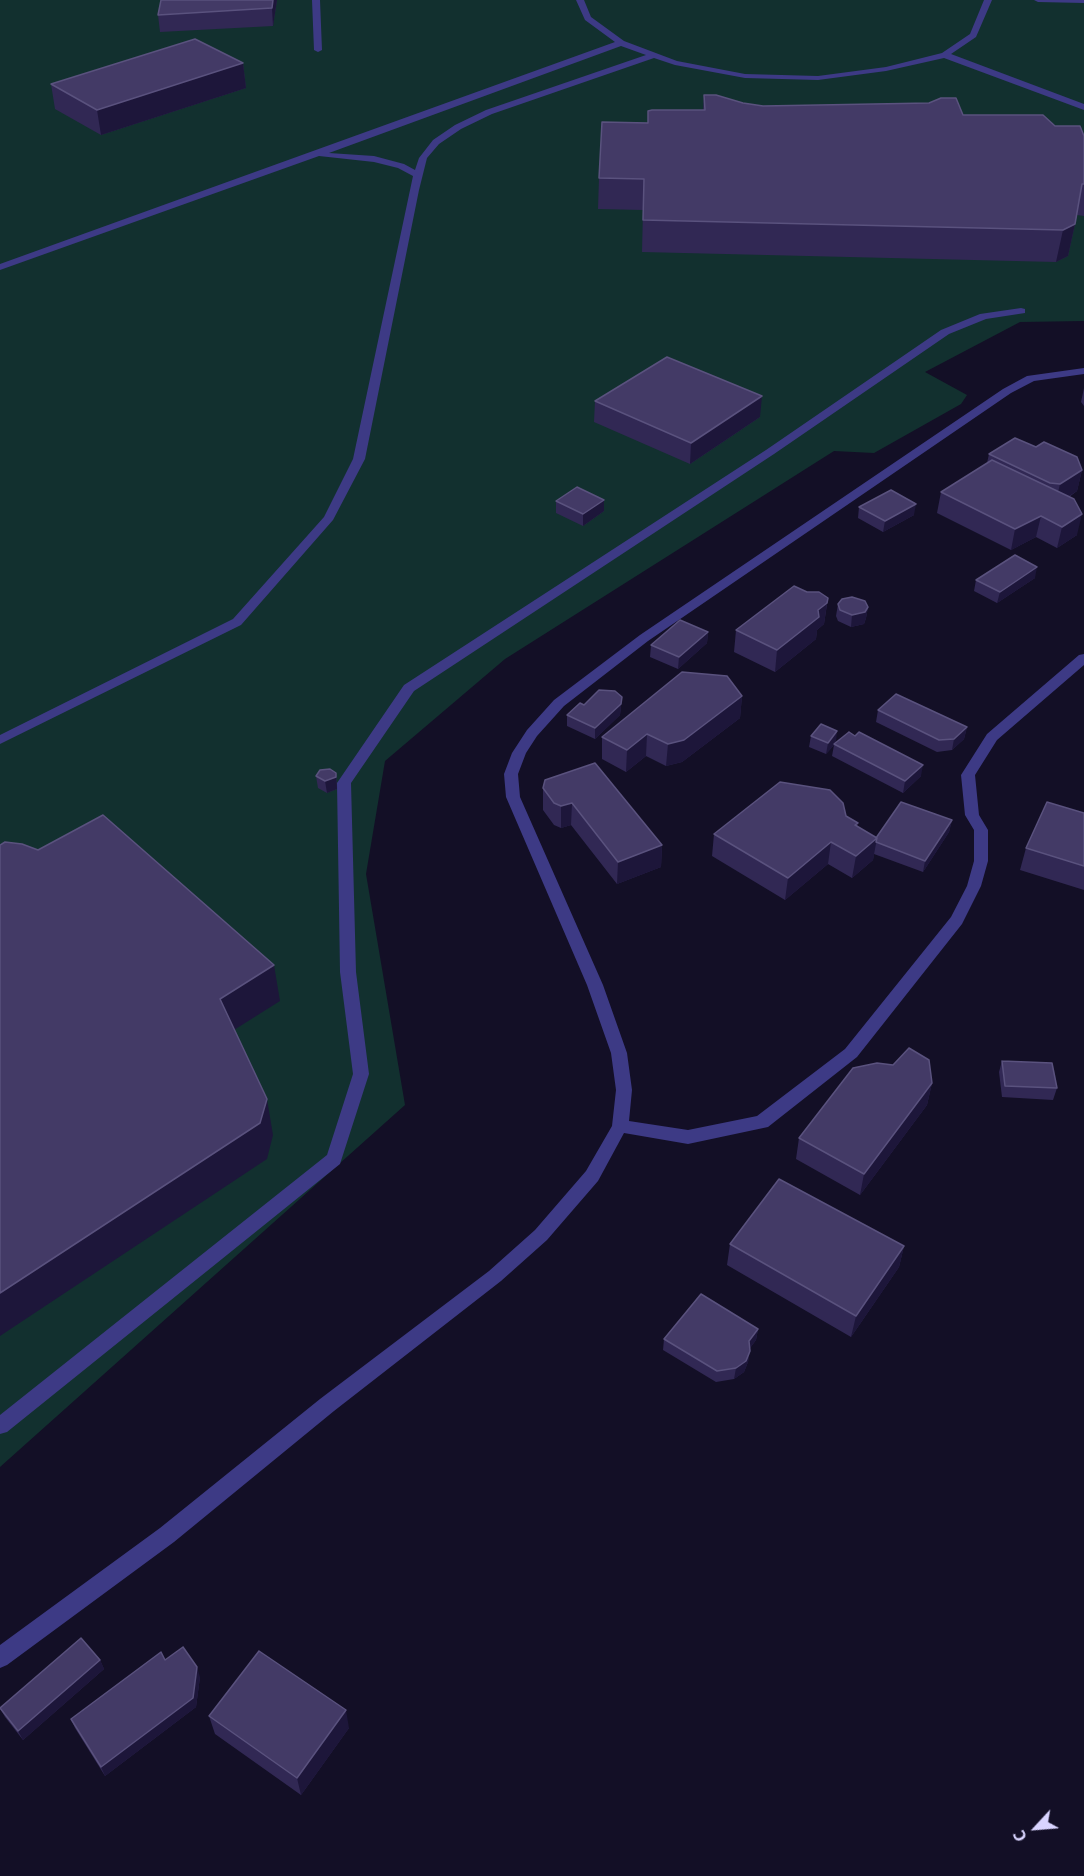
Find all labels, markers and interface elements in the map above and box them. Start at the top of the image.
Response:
north arrow [1006,1798,1066,1858]
text: С [1008,1826,1032,1845]

